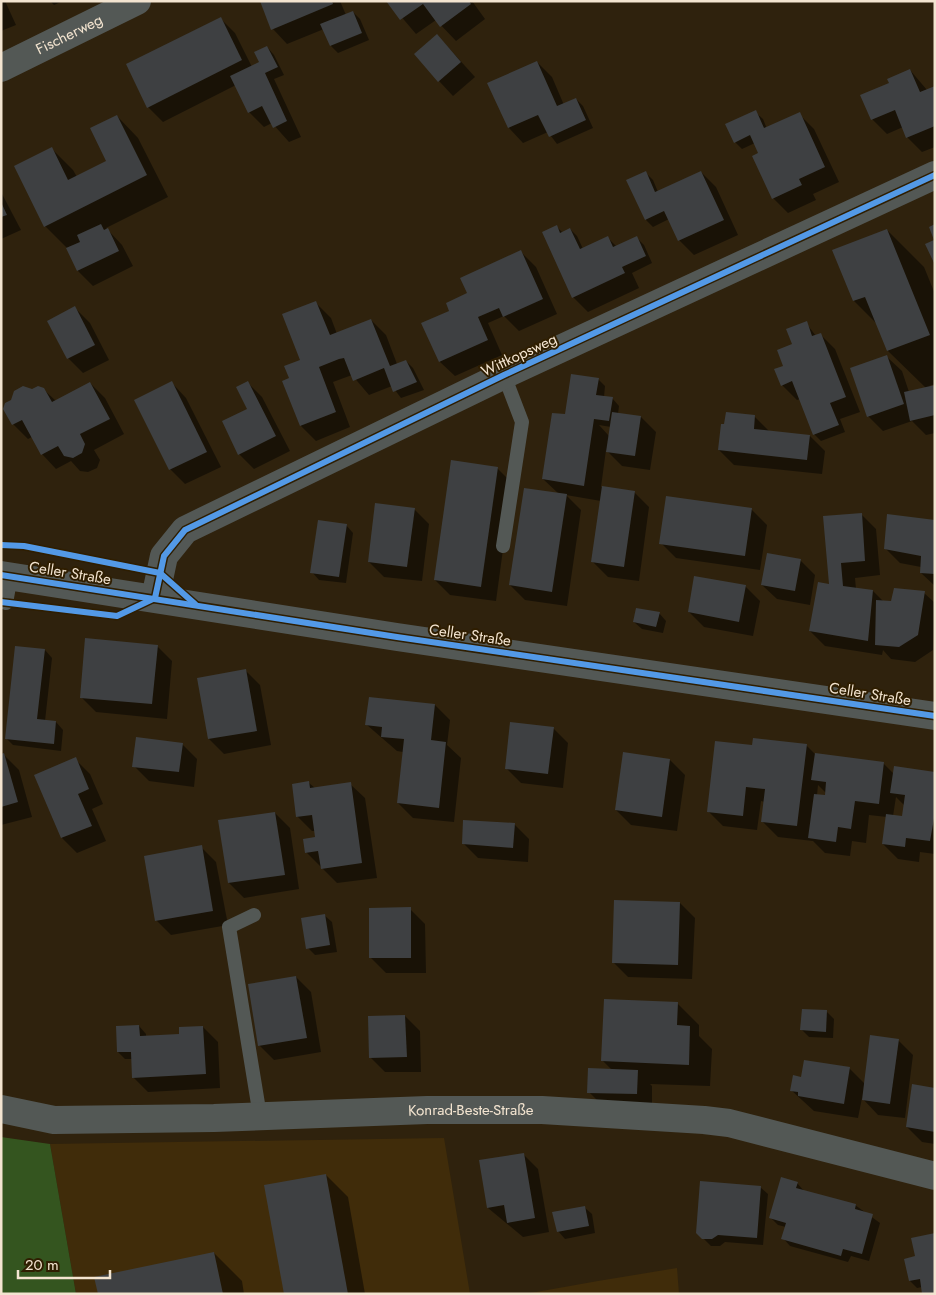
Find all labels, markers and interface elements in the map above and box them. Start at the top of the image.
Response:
street label: Fischerweg [32,9,106,60]
street label: Wittkopsweg [478,328,560,382]
street label: Celler Straße [27,556,113,590]
street label: Celler Straße [428,618,513,652]
street label: Celler Straße [827,677,913,711]
street label: Konrad-Beste-Straße [408,1099,534,1122]
scale bar [18,1248,110,1280]
text: 20 m [25,1254,59,1276]

